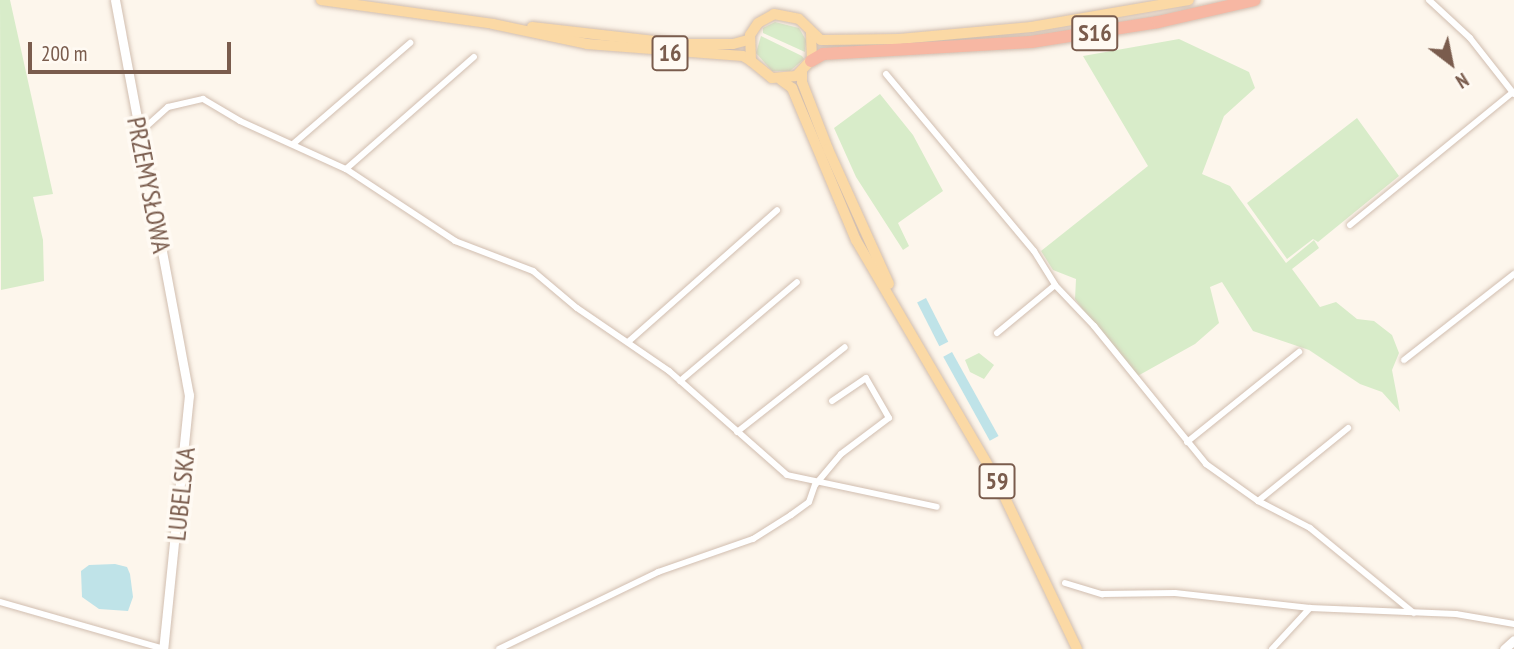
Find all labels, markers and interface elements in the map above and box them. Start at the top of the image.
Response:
road number: S16 [1070,13,1120,54]
scale bar [32,28,234,72]
north arrow [1416,28,1486,98]
road number: 16 [651,32,689,74]
text: 200 m [41,40,87,67]
text: N [1451,68,1473,94]
street label: PRZEMYSŁOWA [121,114,177,256]
street label: LUBELSKA [161,446,201,542]
road number: 59 [978,460,1016,502]

